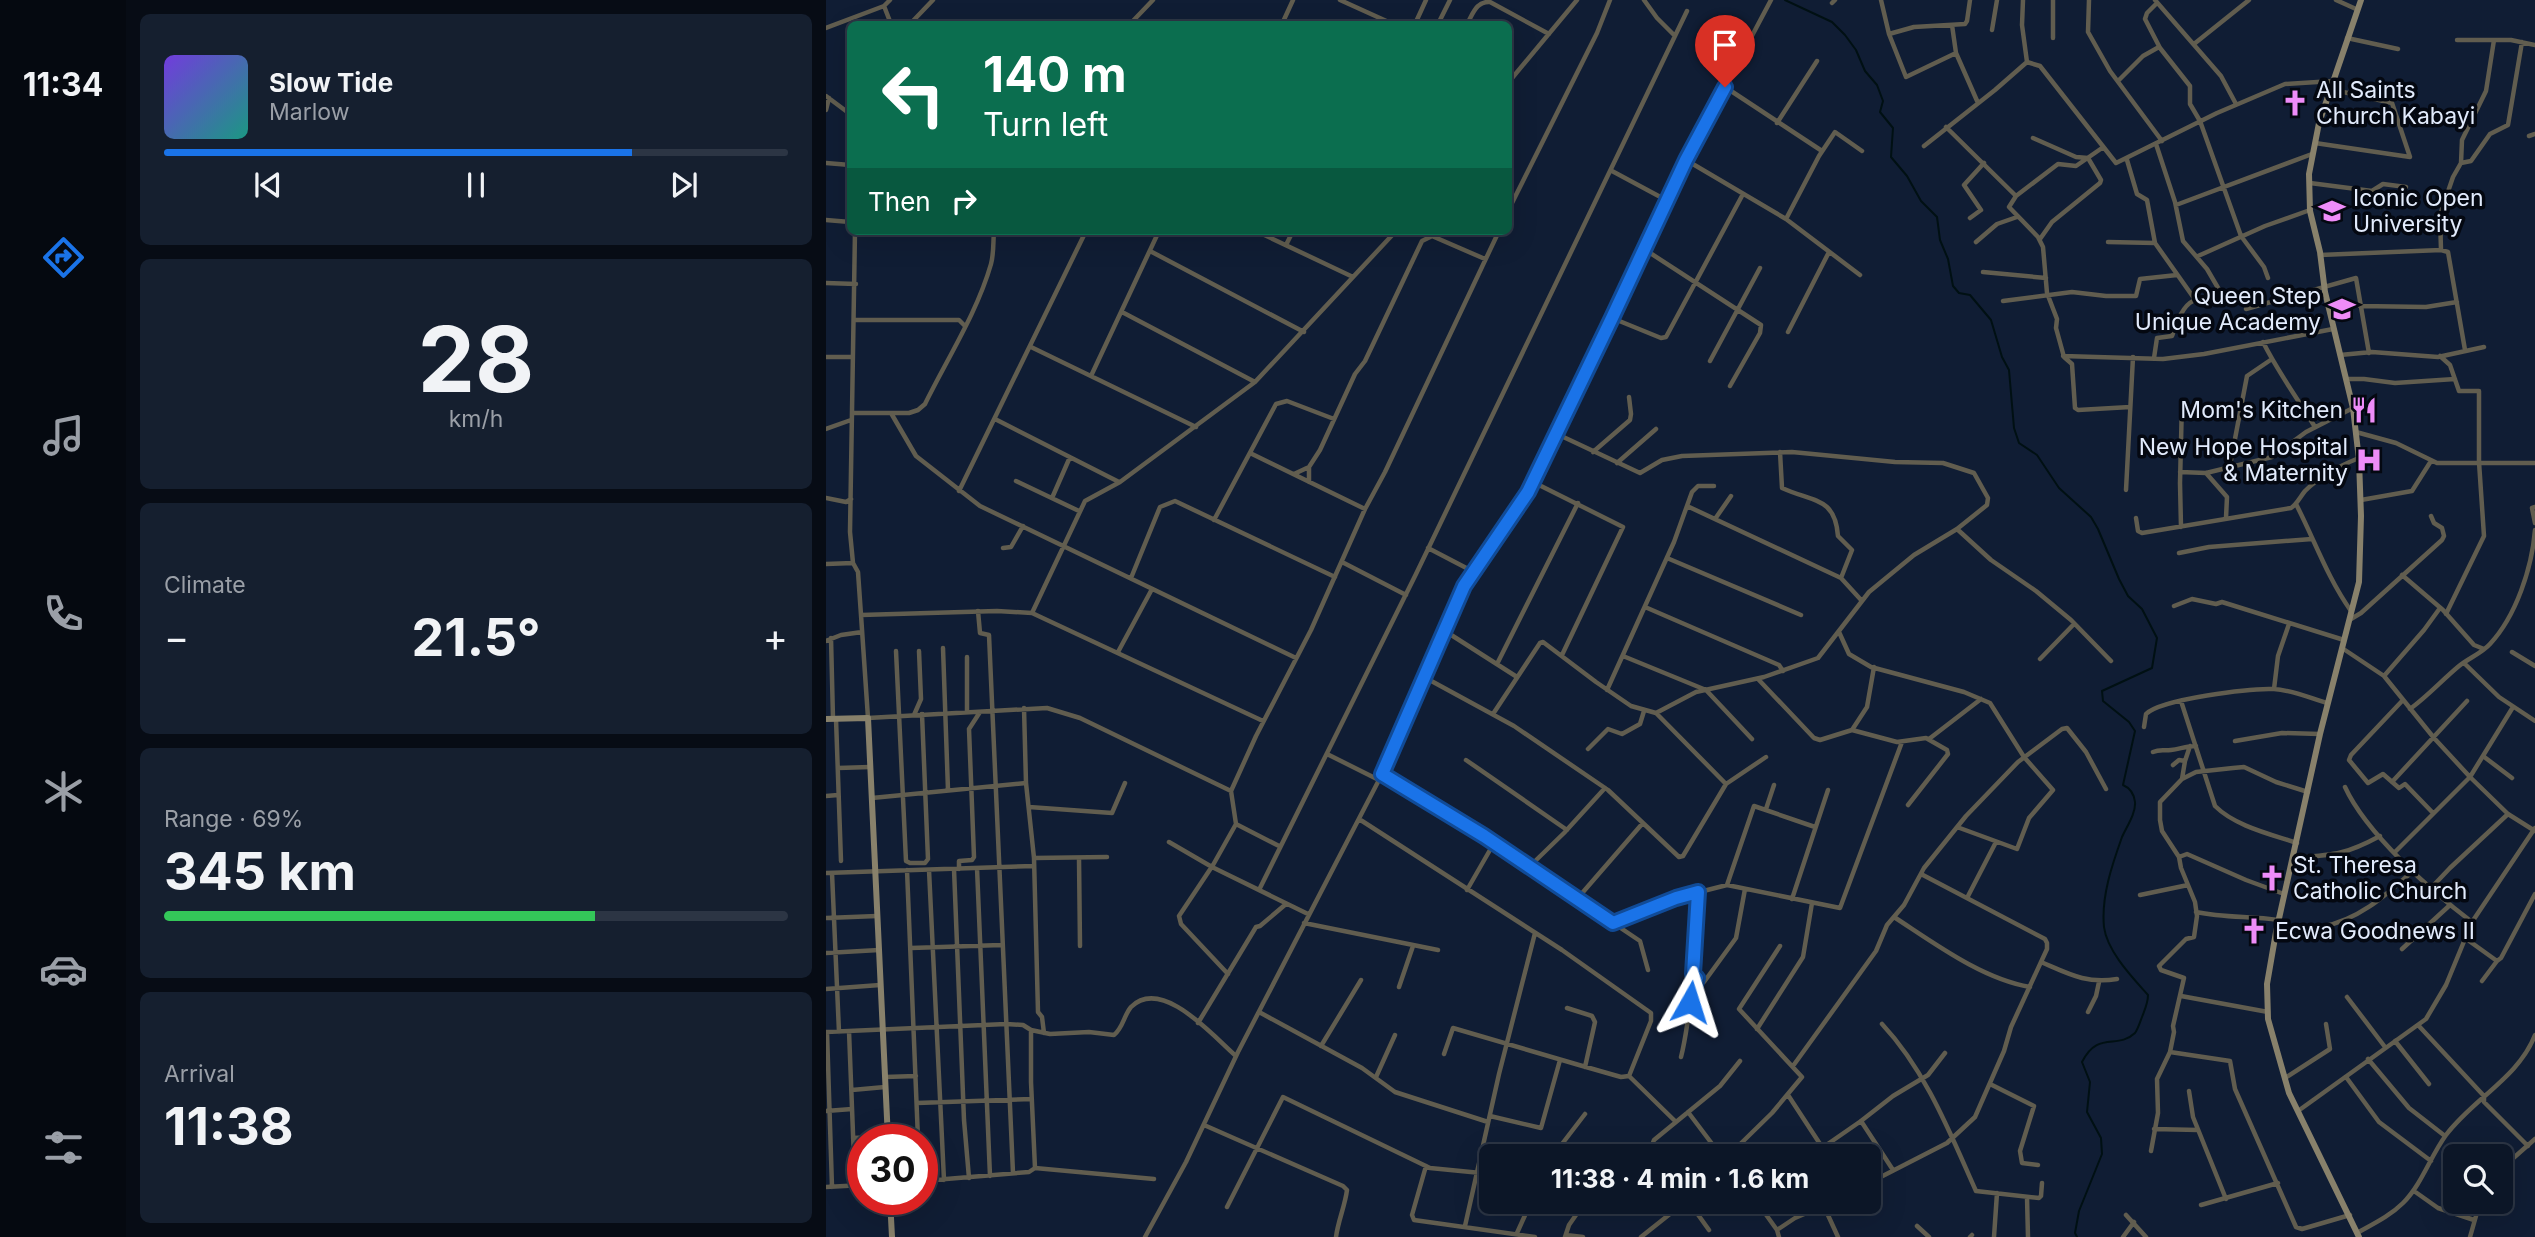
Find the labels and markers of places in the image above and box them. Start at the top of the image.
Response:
pin [1695,15,1755,87]
place label: All Saints Church Kabayi [2316,76,2475,130]
church icon: All Saints Church Kabayi [2280,88,2310,118]
place label: Iconic Open University [2353,184,2484,238]
school or university icon: Iconic Open University [2317,196,2347,226]
place label: Queen Step Unique Academy [2135,282,2321,336]
school or university icon: Queen Step Unique Academy [2327,294,2357,324]
restaurant icon: Mom's Kitchen [2349,395,2379,425]
place label: Mom's Kitchen [2180,396,2343,424]
place label: New Hope Hospital & Maternity [2139,433,2348,487]
hospital icon: New Hope Hospital & Maternity [2354,445,2384,475]
place label: St. Theresa Catholic Church [2293,851,2467,905]
church icon: St. Theresa Catholic Church [2257,863,2287,893]
church icon: Ecwa Goodnews II [2239,916,2269,946]
place label: Ecwa Goodnews II [2275,917,2475,945]

